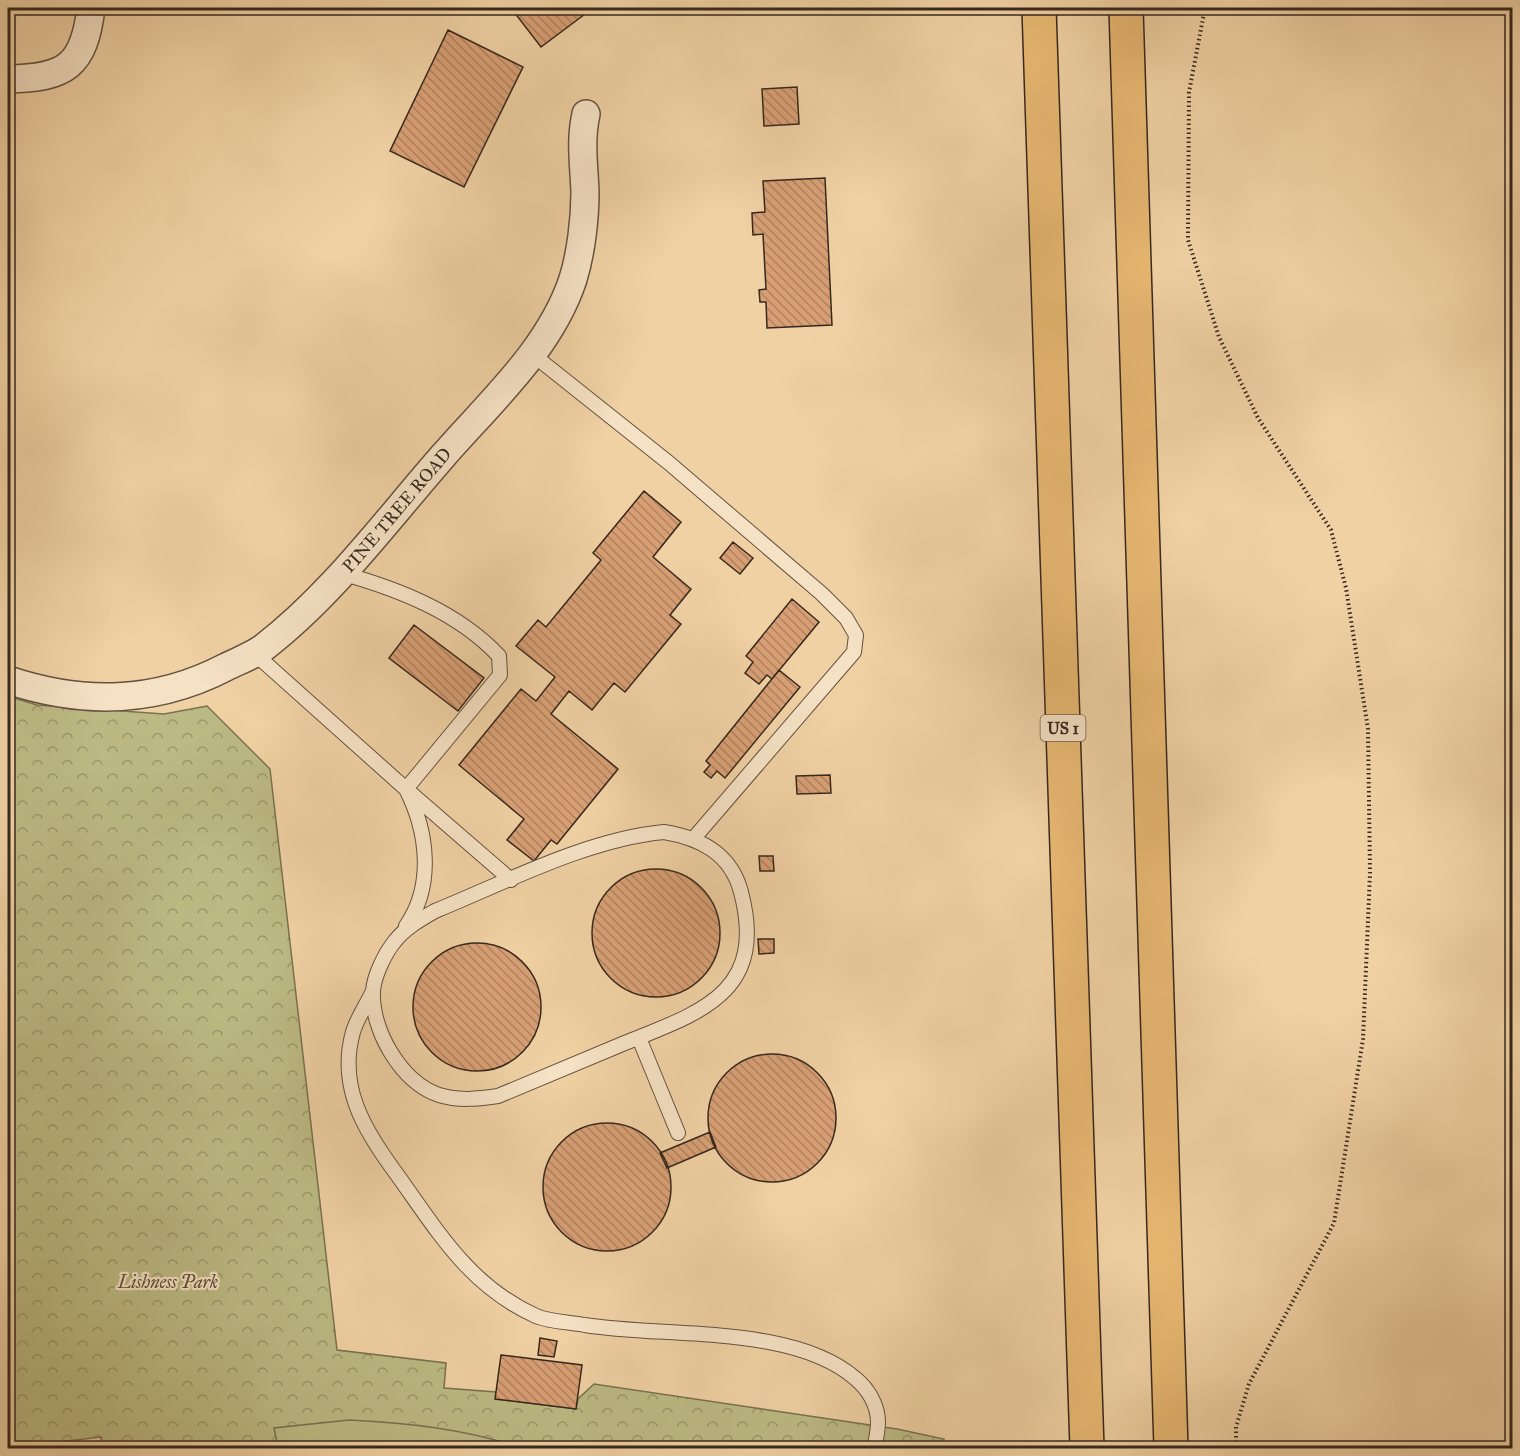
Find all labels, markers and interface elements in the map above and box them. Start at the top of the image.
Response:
street label: PINE TREE ROAD [338,443,456,577]
road number: US 1 [1040,715,1086,741]
park label: Lishness Park [117,1271,218,1293]

